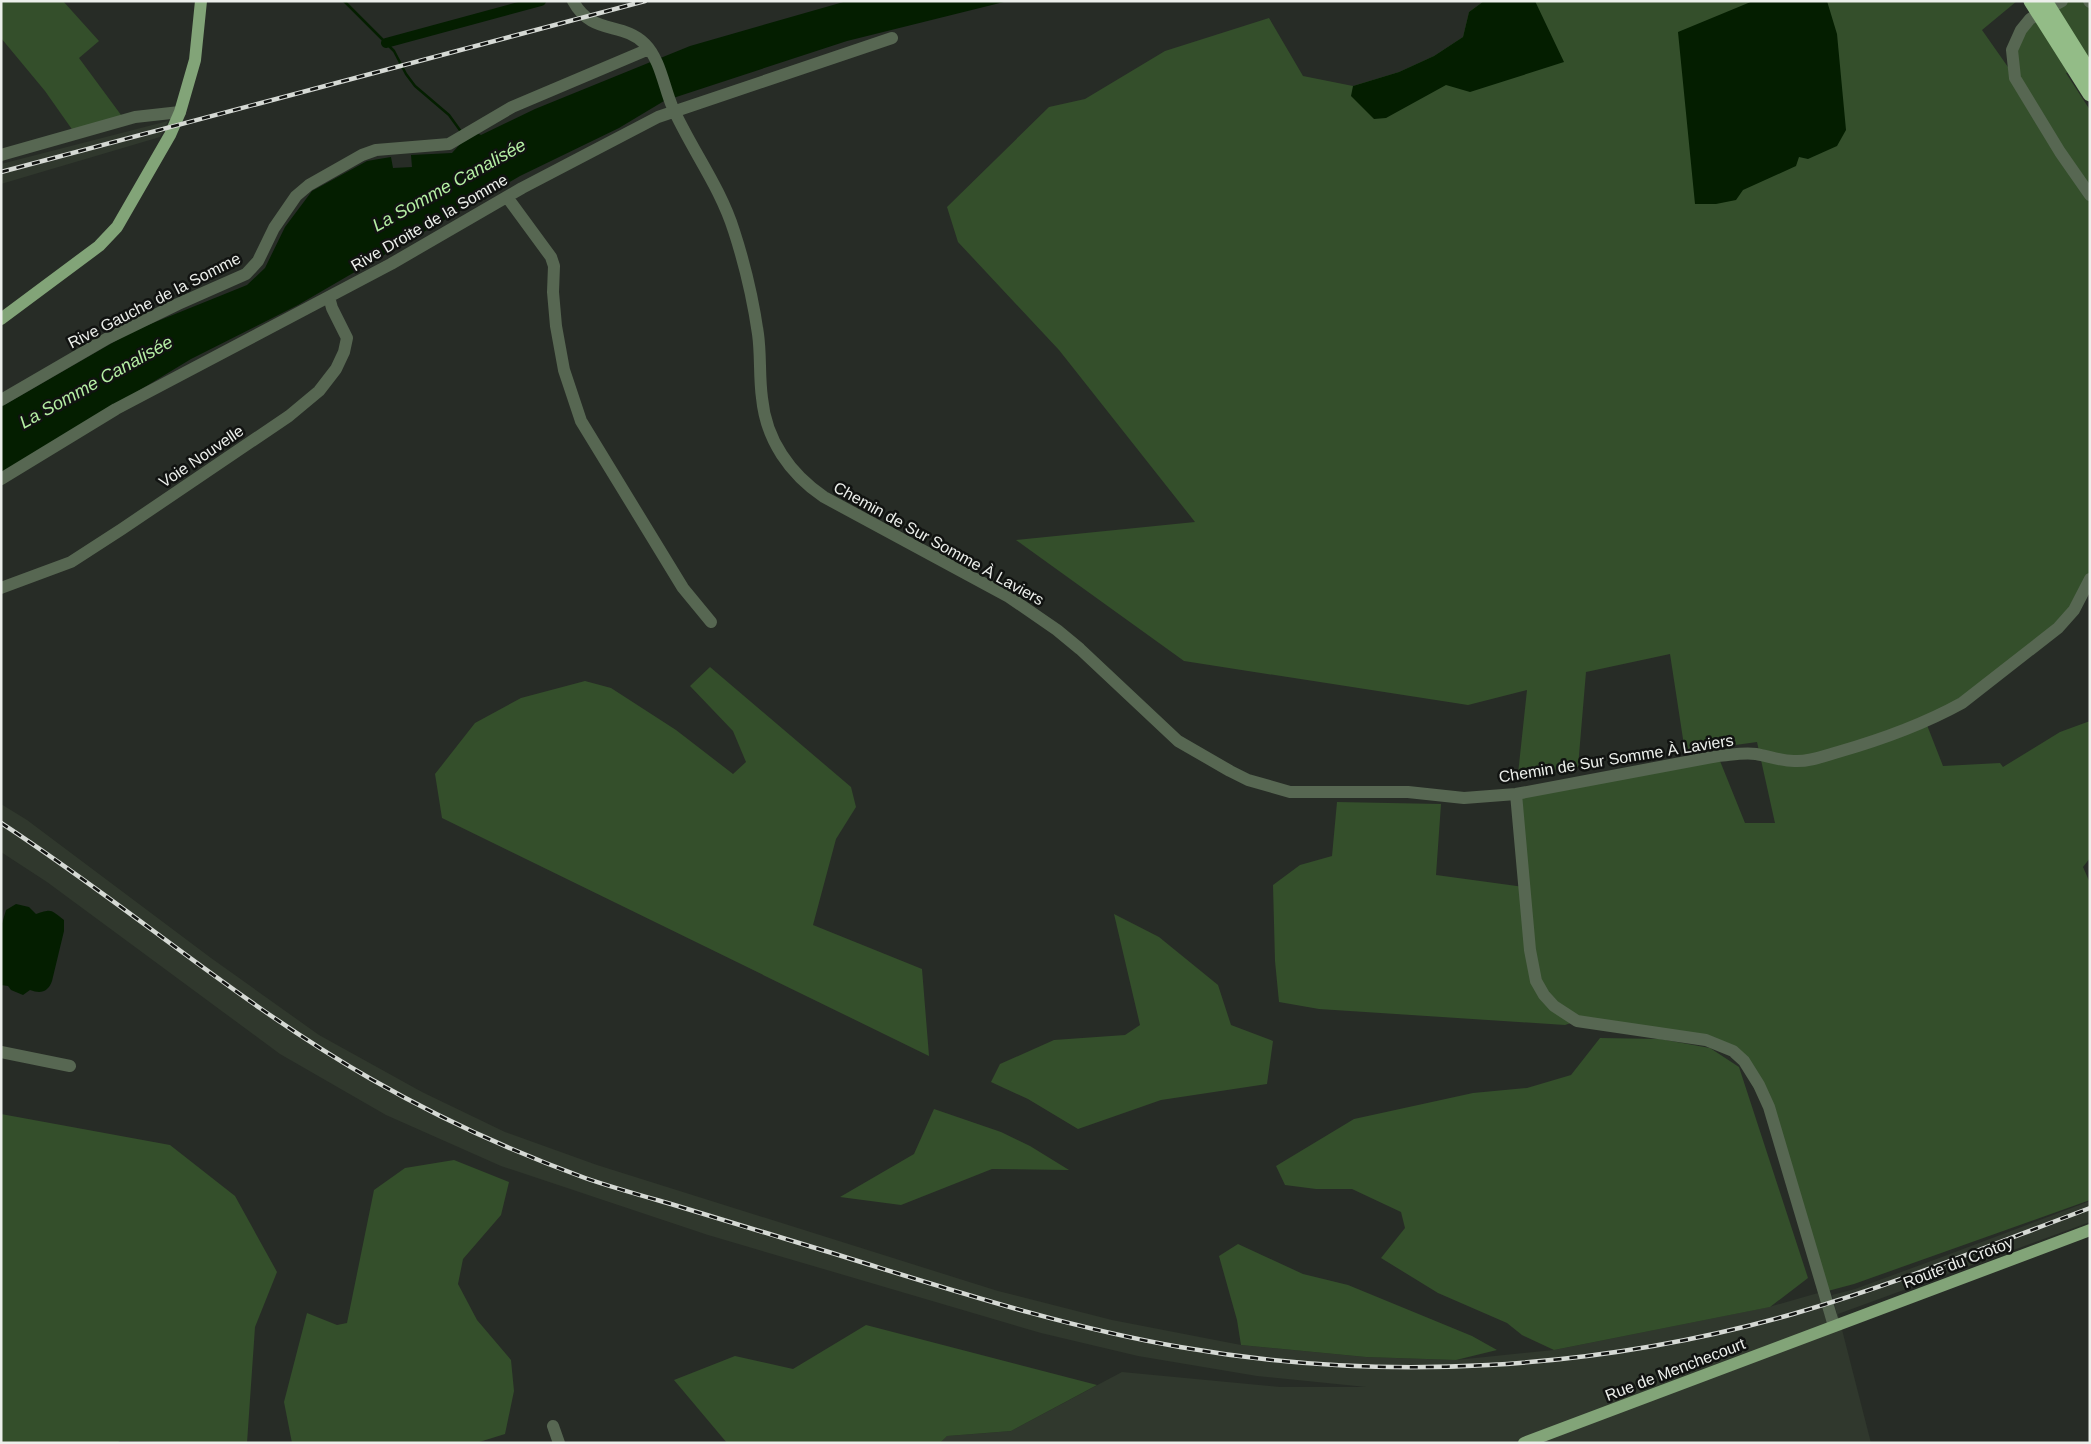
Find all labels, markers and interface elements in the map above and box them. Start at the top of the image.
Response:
water label: La Somme Canalisée [369,135,529,235]
street label: Rive Droite de la Somme [348,171,511,274]
street label: Rive Gauche de la Somme [65,249,243,351]
water label: La Somme Canalisée [16,332,176,432]
street label: Voie Nouvelle [156,422,247,491]
street label: Chemin de Sur Somme À Laviers [831,478,1047,608]
street label: Chemin de Sur Somme À Laviers [1497,731,1735,785]
street label: Route du Crotoy [1901,1234,2016,1291]
street label: Rue de Menchecourt [1603,1335,1748,1404]

